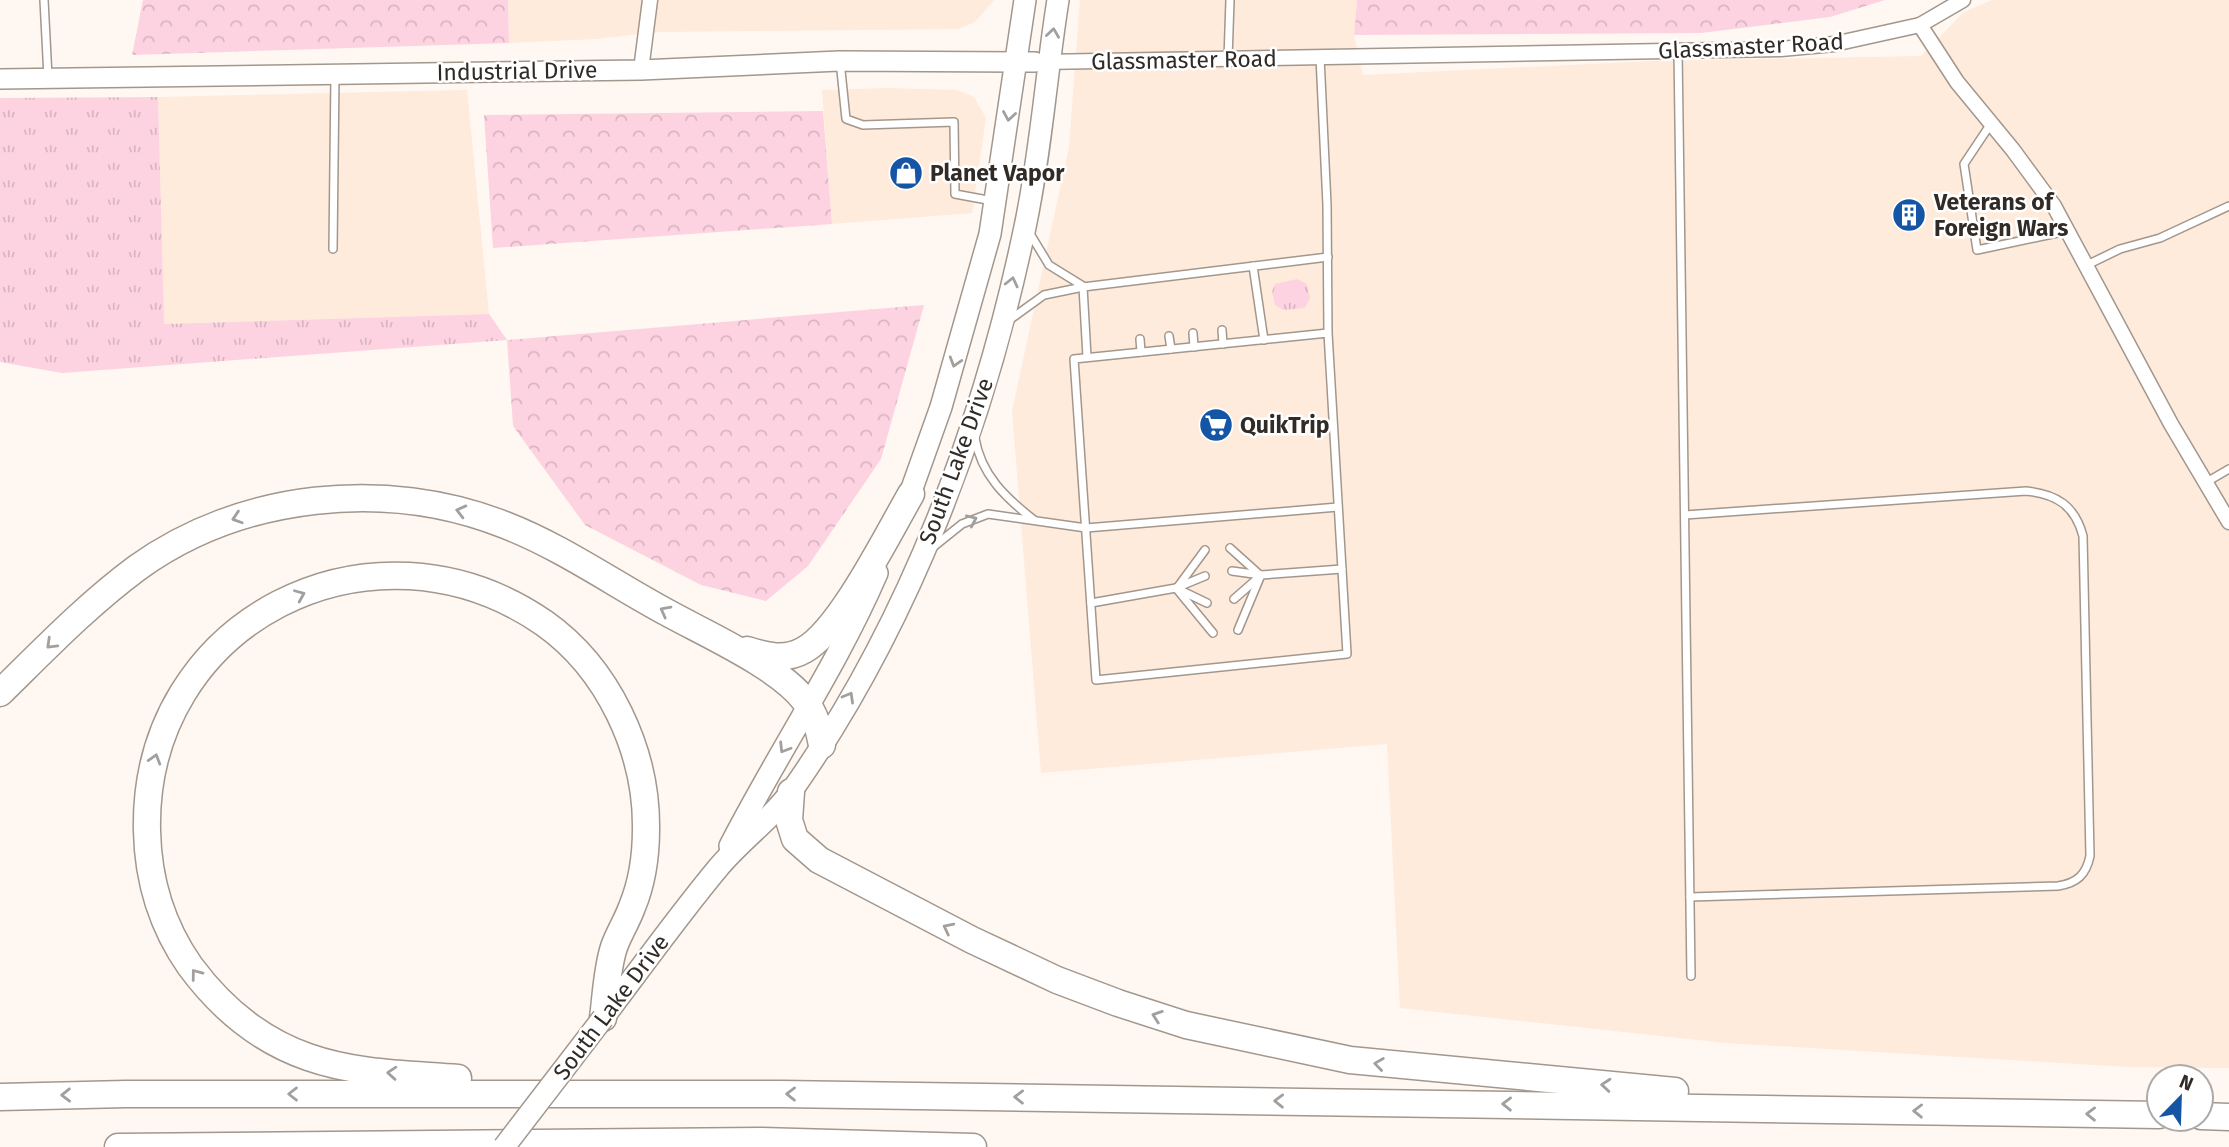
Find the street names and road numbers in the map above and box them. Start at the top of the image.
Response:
street label: Glassmaster Road [1657,27,1845,65]
street label: Glassmaster Road [1091,44,1277,76]
street label: Industrial Drive [436,56,598,86]
street label: South Lake Drive [913,374,999,548]
street label: South Lake Drive [547,929,675,1085]

